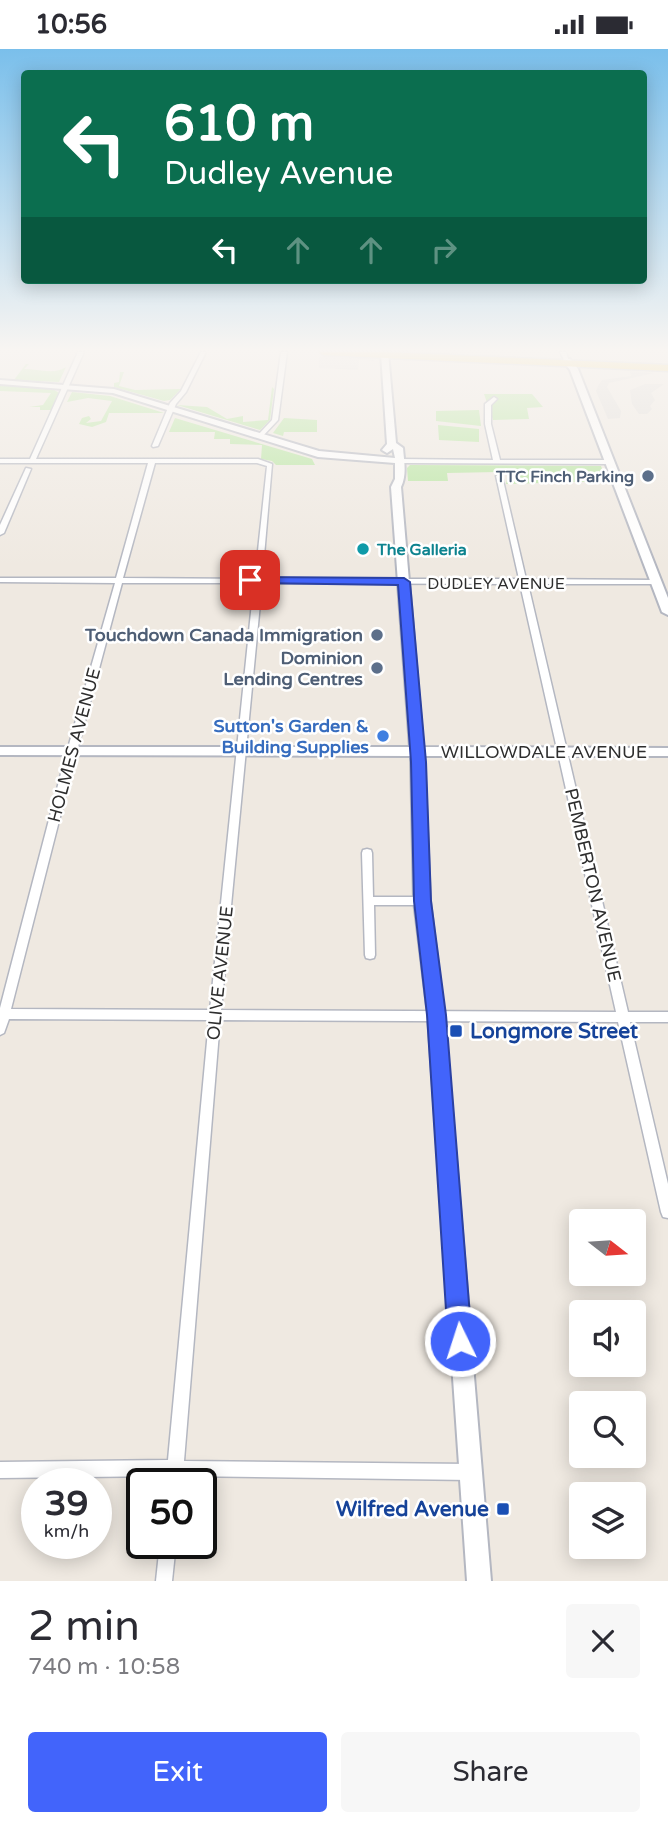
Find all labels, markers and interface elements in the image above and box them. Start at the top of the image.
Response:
text: 10:56 [35,9,107,40]
text: 610 m [164,95,314,154]
icon: left [49,98,140,189]
text: Dudley Avenue [164,155,393,193]
icon: left [206,231,244,269]
icon: ahead [279,231,317,269]
icon: ahead [352,231,390,269]
icon: right [425,231,463,269]
place label: TTC Finch Parking [495,467,634,487]
marker: TTC Finch Parking [640,468,656,484]
place label: The Galleria [376,540,467,560]
marker: The Galleria [355,541,371,557]
pin [220,550,280,610]
icon: arrive [231,561,269,599]
street label: DUDLEY AVENUE [427,574,565,594]
place label: Touchdown Canada Immigration [84,624,363,646]
marker: Touchdown Canada Immigration [369,627,385,643]
place label: Dominion Lending Centres [223,647,363,690]
marker: Dominion Lending Centres [369,660,385,676]
street label: HOLMES AVENUE [43,665,105,825]
place label: Sutton's Garden & Building Supplies [214,715,369,758]
marker: Sutton's Garden & Building Supplies [375,728,391,744]
street label: WILLOWDALE AVENUE [441,741,647,763]
street label: PEMBERTON AVENUE [560,786,626,984]
street label: OLIVE AVENUE [202,905,238,1041]
place label: Longmore Street [470,1019,638,1044]
marker: Longmore Street [448,1023,464,1039]
north arrow [569,1209,646,1286]
map controls [569,1209,646,1559]
button: sound [569,1300,646,1377]
position arrow [423,1304,497,1378]
button: search [569,1391,646,1468]
speed limit sign: 50 [126,1468,217,1559]
button: layers [569,1482,646,1559]
text: 39 [45,1483,88,1525]
place label: Wilfred Avenue [336,1497,489,1522]
marker: Wilfred Avenue [495,1501,511,1517]
text: km/h [44,1520,89,1542]
text: 2 min [28,1601,140,1652]
button: close [566,1604,640,1678]
text: 740 m · 10:58 [28,1653,180,1681]
button: Exit [28,1732,327,1812]
button: Share [341,1732,640,1812]

